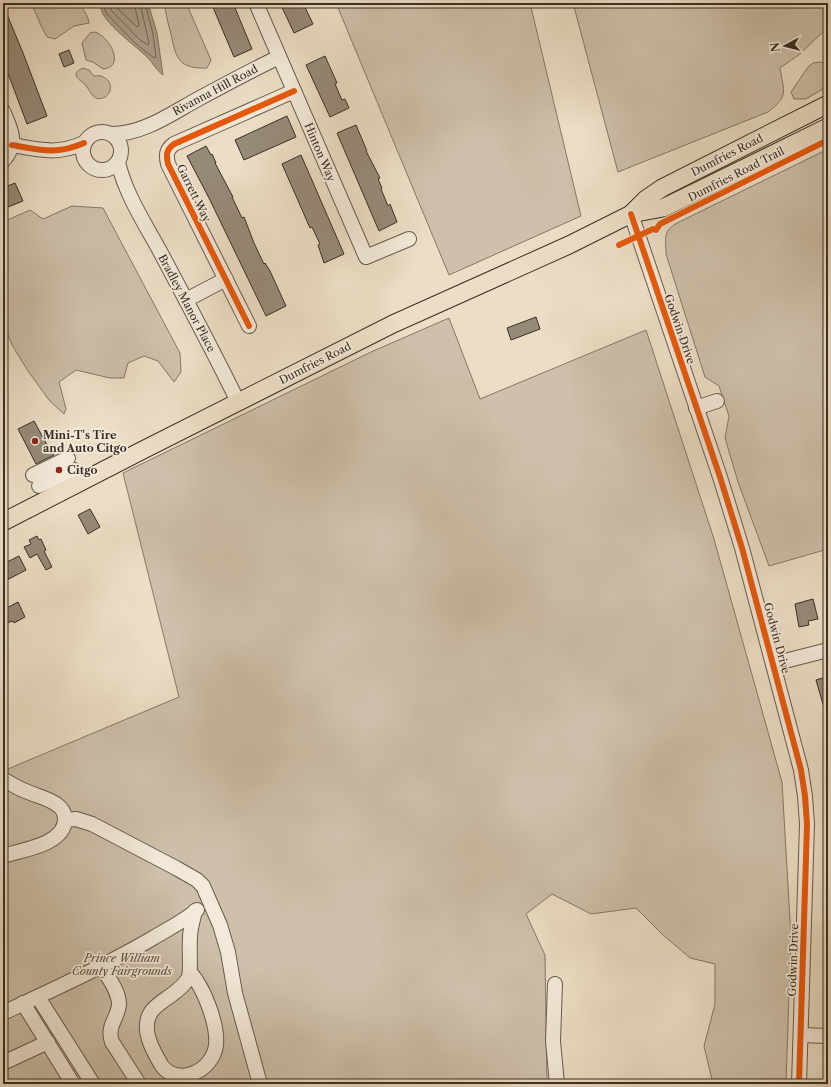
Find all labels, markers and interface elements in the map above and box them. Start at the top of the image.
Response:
north arrow [765,26,805,66]
text: N [767,41,783,53]
street label: Rivanna Hill Road [170,61,260,118]
street label: Hinton Way [301,121,339,184]
street label: Dumfries Road [689,131,766,179]
street label: Dumfries Road Trail [686,143,787,204]
street label: Garrett Way [174,162,214,225]
street label: Bradley Manor Place [155,252,219,354]
street label: Godwin Drive [661,292,699,366]
street label: Dumfries Road [277,339,354,387]
place label: Mini-T's Tire and Auto Citgo [43,428,127,455]
marker: Mini-T's Tire and Auto Citgo [30,436,40,446]
place label: Citgo [67,463,97,477]
marker: Citgo [54,465,64,475]
street label: Godwin Drive [761,601,793,675]
street label: Godwin Drive [785,923,801,997]
park label: Prince William County Fairgrounds [72,951,172,978]

